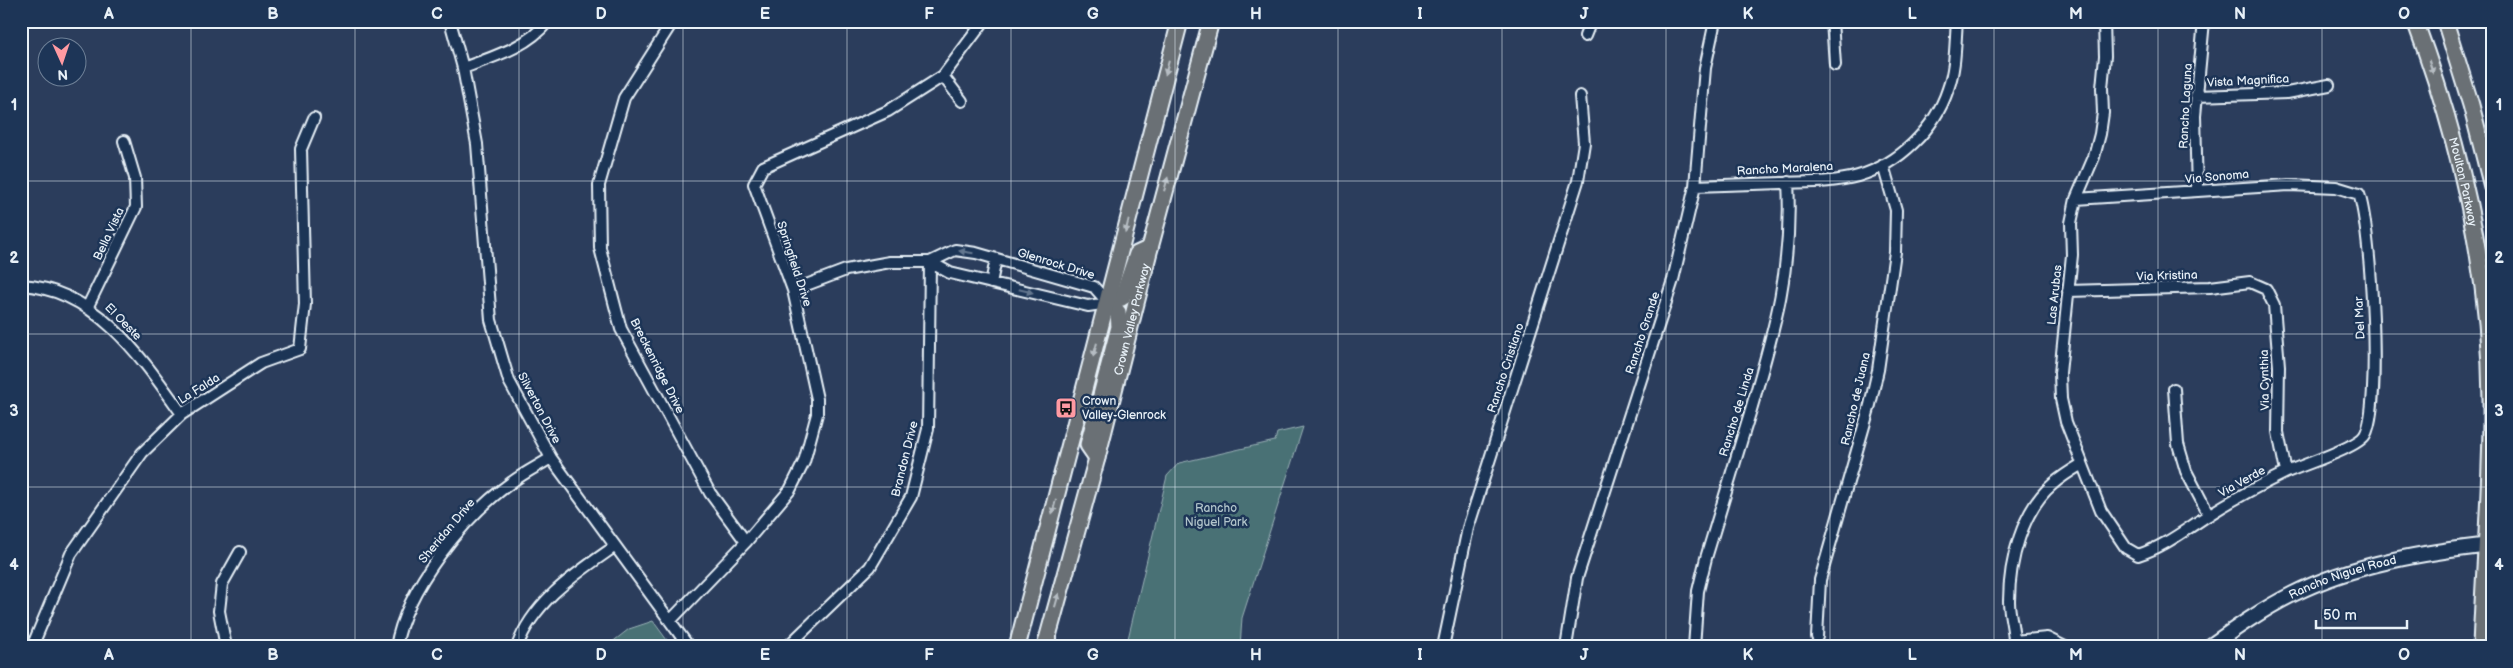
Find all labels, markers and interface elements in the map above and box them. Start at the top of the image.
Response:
text: A [103,5,114,24]
text: B [267,5,279,24]
text: C [431,5,443,24]
text: D [595,5,607,24]
text: E [760,5,770,24]
text: F [924,5,934,24]
text: G [1087,5,1099,24]
text: H [1250,5,1262,24]
text: I [1417,5,1423,24]
text: J [1580,5,1589,24]
text: K [1743,5,1754,24]
text: L [1907,5,1917,24]
text: M [2069,5,2083,24]
text: N [2234,5,2246,24]
text: O [2398,5,2410,24]
north arrow [38,38,88,88]
one-way arrow [2428,60,2436,75]
one-way arrow [1163,61,1171,76]
street label: Rancho Laguna [2176,63,2196,149]
text: N [57,66,68,83]
street label: Vista Magnifica [2207,71,2290,91]
text: 1 [11,96,17,115]
text: 1 [2496,96,2502,115]
street label: Moulton Parkway [2445,136,2481,228]
street label: Rancho Maralena [1736,159,1834,179]
street label: Via Sonoma [2184,167,2250,187]
one-way arrow [1163,176,1171,191]
street label: Bella Vista [90,205,128,263]
one-way arrow [1123,218,1131,233]
street label: Springfield Drive [773,219,815,309]
street label: Glenrock Drive [1016,245,1096,283]
one-way arrow [958,247,974,255]
text: 2 [9,249,19,268]
text: 2 [2494,249,2504,268]
street label: Crown Valley Parkway [1111,261,1153,377]
street label: Las Arubas [2044,264,2066,326]
street label: Via Kristina [2136,267,2198,285]
one-way arrow [1019,288,1034,296]
street label: Rancho Grande [1623,290,1663,376]
street label: Del Mar [2351,295,2369,340]
street label: El Oeste [101,300,145,344]
street label: Breckenridge Drive [627,316,687,416]
street label: Rancho Cristiano [1484,321,1528,415]
one-way arrow [1091,342,1099,357]
street label: Via Cynthia [2257,349,2273,411]
street label: Rancho de Juana [1838,351,1874,447]
street label: Rancho de Linda [1716,365,1758,458]
street label: La Falda [175,370,223,408]
street label: Silverton Drive [514,370,564,446]
place label: Crown Valley-Glenrock [1082,394,1166,423]
bus stop icon: Crown Valley-Glenrock [1054,396,1078,420]
text: 3 [9,402,19,421]
text: 3 [2494,402,2504,421]
street label: Brandon Drive [888,419,922,499]
street label: Via Verde [2216,463,2268,501]
street label: Sheridan Drive [416,496,478,566]
one-way arrow [1050,499,1058,514]
park label: Rancho Niguel Park [1185,501,1247,530]
street label: Rancho Niguel Road [2286,552,2398,602]
text: 4 [9,556,19,575]
text: 4 [2494,556,2504,575]
one-way arrow [1054,592,1062,607]
scale bar [2316,598,2407,630]
text: 50 m [2323,606,2357,625]
text: A [103,646,114,665]
text: B [267,646,279,665]
text: C [431,646,443,665]
text: D [595,646,607,665]
text: E [760,646,770,665]
text: F [924,646,934,665]
text: G [1087,646,1099,665]
text: H [1250,646,1262,665]
text: I [1417,646,1423,665]
text: J [1580,646,1589,665]
text: K [1743,646,1754,665]
text: L [1907,646,1917,665]
text: M [2069,646,2083,665]
text: N [2234,646,2246,665]
text: O [2398,646,2410,665]

